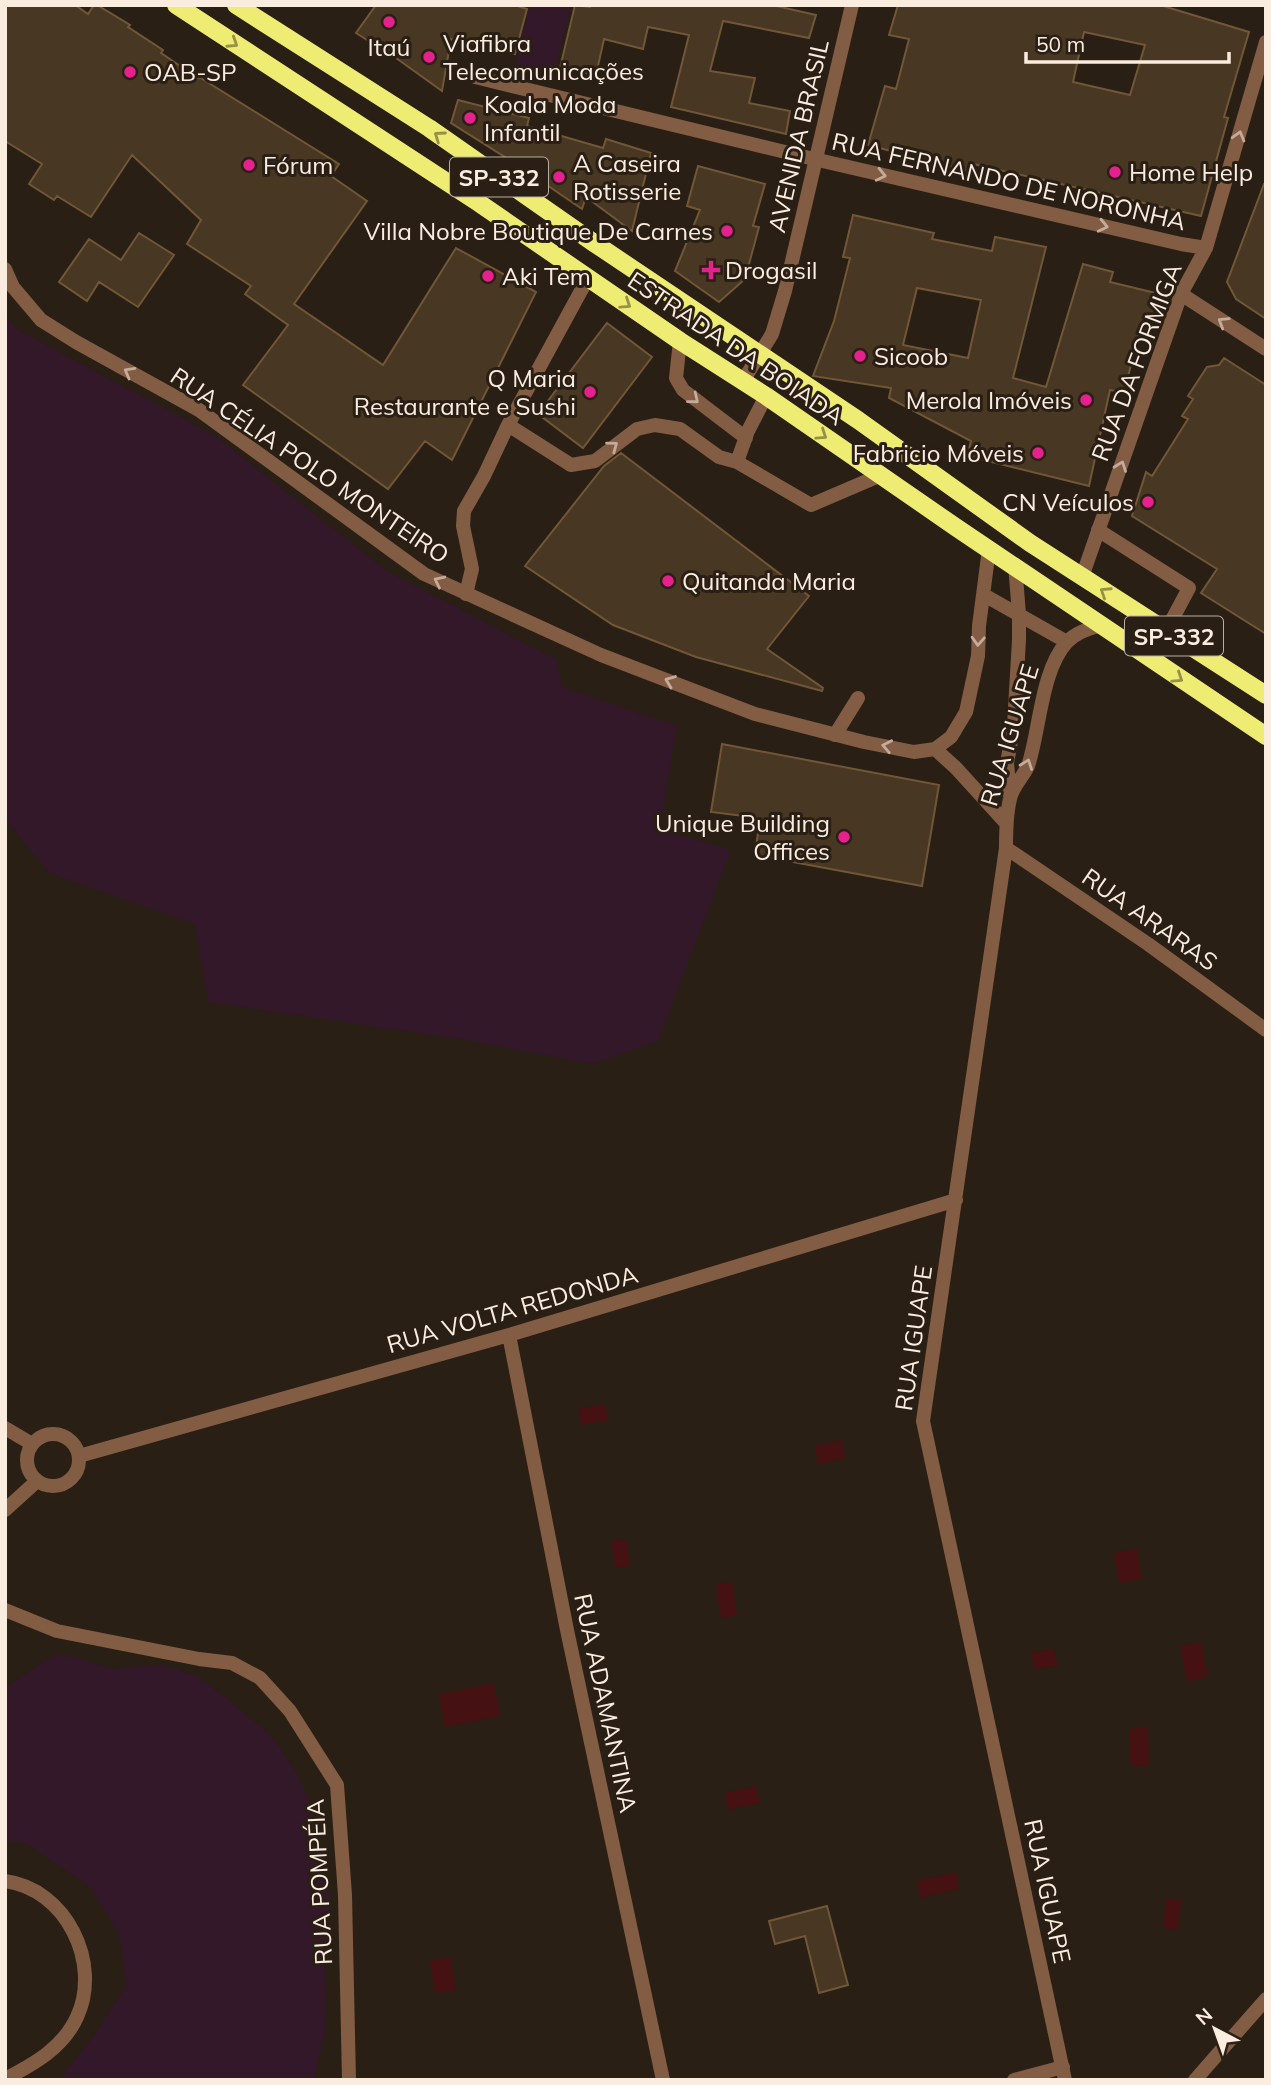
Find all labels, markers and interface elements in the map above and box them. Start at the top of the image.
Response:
marker: Itaú [381,14,397,30]
scale bar [1026,21,1229,65]
place label: Viafibra Telecomunicações [443,28,644,86]
text: 50 m [1036,31,1085,57]
place label: Itaú [368,32,410,62]
one-way arrow [225,34,238,47]
street label: AVENIDA BRASIL [761,37,835,235]
marker: Viafibra Telecomunicações [421,49,437,65]
place label: OAB-SP [144,57,237,87]
marker: OAB-SP [122,64,138,80]
place label: Koala Moda Infantil [484,89,617,147]
marker: Koala Moda Infantil [462,110,478,126]
street label: RUA FERNANDO DE NORONHA [829,126,1189,236]
one-way arrow [1230,130,1245,142]
one-way arrow [434,131,447,144]
place label: A Caseira Rotisserie [573,148,681,206]
place label: Fórum [263,150,333,180]
marker: Fórum [241,157,257,173]
place label: Home Help [1129,157,1253,187]
road number: SP-332 [450,158,548,196]
marker: Home Help [1107,164,1123,180]
one-way arrow [875,166,887,181]
marker: A Caseira Rotisserie [551,169,567,185]
place label: Villa Nobre Boutique De Carnes [364,216,713,246]
one-way arrow [1097,218,1109,232]
marker: Villa Nobre Boutique De Carnes [719,223,735,239]
place label: Drogasil [725,255,817,285]
street label: RUA DA FORMIGA [1084,258,1188,465]
place label: Aki Tem [502,261,591,291]
marker: Drogasil [703,262,719,278]
street label: ESTRADA DA BOIADA [622,265,850,432]
marker: Aki Tem [480,268,496,284]
one-way arrow [618,296,631,308]
one-way arrow [1218,318,1231,331]
place label: Sicoob [874,341,948,371]
marker: Sicoob [852,348,868,364]
street label: RUA CÉLIA POLO MONTEIRO [165,360,455,570]
place label: Q Maria Restaurante e Sushi [354,363,576,421]
one-way arrow [124,366,137,380]
marker: Q Maria Restaurante e Sushi [582,384,598,400]
place label: Merola Imóveis [906,385,1072,415]
one-way arrow [685,391,698,403]
marker: Merola Imóveis [1078,392,1094,408]
one-way arrow [815,427,828,440]
place label: Fabricio Móveis [853,438,1024,468]
one-way arrow [606,442,618,455]
marker: Fabricio Móveis [1030,445,1046,461]
one-way arrow [1112,461,1126,473]
place label: CN Veículos [1002,487,1134,517]
marker: CN Veículos [1140,494,1156,510]
place label: Quitanda Maria [682,566,856,596]
marker: Quitanda Maria [660,573,676,589]
one-way arrow [434,575,446,589]
one-way arrow [1100,587,1113,600]
road number: SP-332 [1125,616,1223,656]
one-way arrow [971,636,986,647]
street label: RUA IGUAPE [973,661,1045,809]
one-way arrow [1170,670,1183,682]
one-way arrow [664,676,676,690]
one-way arrow [881,740,893,755]
one-way arrow [1019,758,1033,770]
place label: Unique Building Offices [655,808,830,866]
marker: Unique Building Offices [836,829,852,845]
street label: RUA ARARAS [1077,861,1223,977]
street label: RUA VOLTA REDONDA [383,1259,641,1359]
street label: RUA IGUAPE [888,1263,938,1413]
street label: RUA ADAMANTINA [568,1591,644,1816]
street label: RUA POMPÉIA [300,1798,338,1966]
street label: RUA IGUAPE [1018,1816,1078,1966]
north arrow [1180,1994,1250,2064]
text: N [1191,2002,1217,2030]

